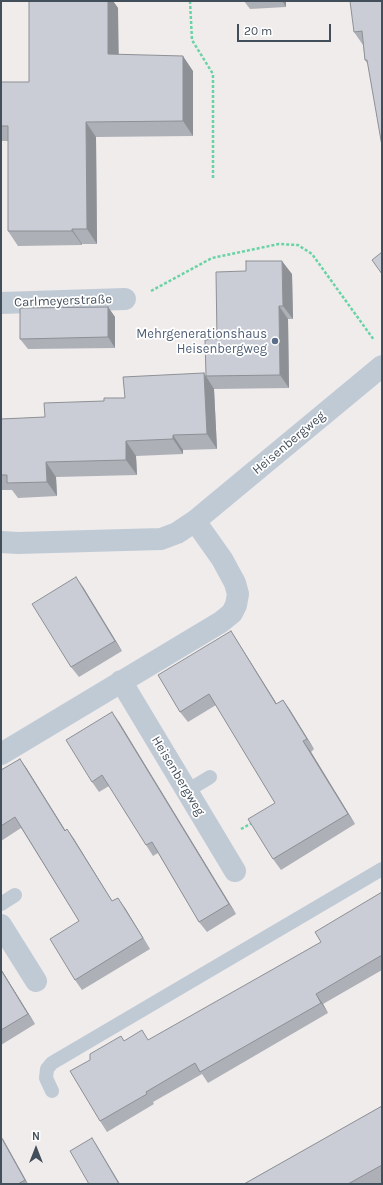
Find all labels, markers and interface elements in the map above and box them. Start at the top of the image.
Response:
scale bar [239,16,333,42]
text: 20 m [244,24,272,38]
street label: Carlmeyerstraße [14,291,112,311]
place label: Mehrgenerationshaus Heisenbergweg [136,326,267,357]
marker: Mehrgenerationshaus Heisenbergweg [270,336,280,346]
street label: Heisenbergweg [249,408,329,478]
street label: Heisenbergweg [148,733,208,819]
north arrow [16,1129,56,1169]
text: N [32,1130,40,1143]

